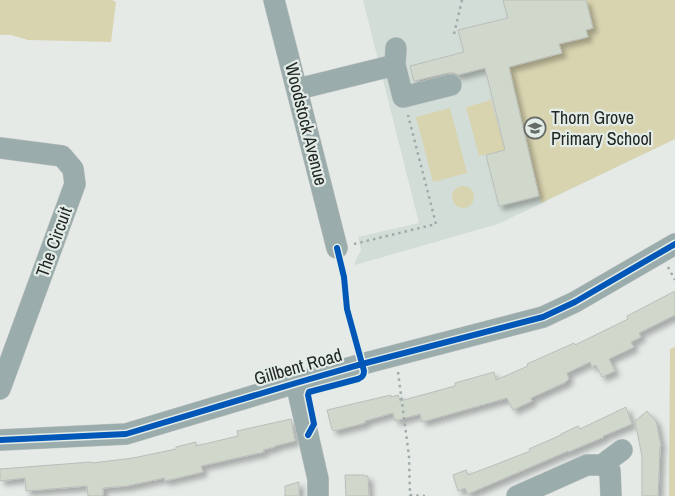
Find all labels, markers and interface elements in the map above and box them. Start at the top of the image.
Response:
street label: Woodstock Avenue [279,60,334,188]
place label: Thorn Grove Primary School [551,105,652,151]
school or university icon: Thorn Grove Primary School [523,116,547,140]
street label: The Circuit [29,203,78,280]
street label: Gillbent Road [251,342,345,391]

